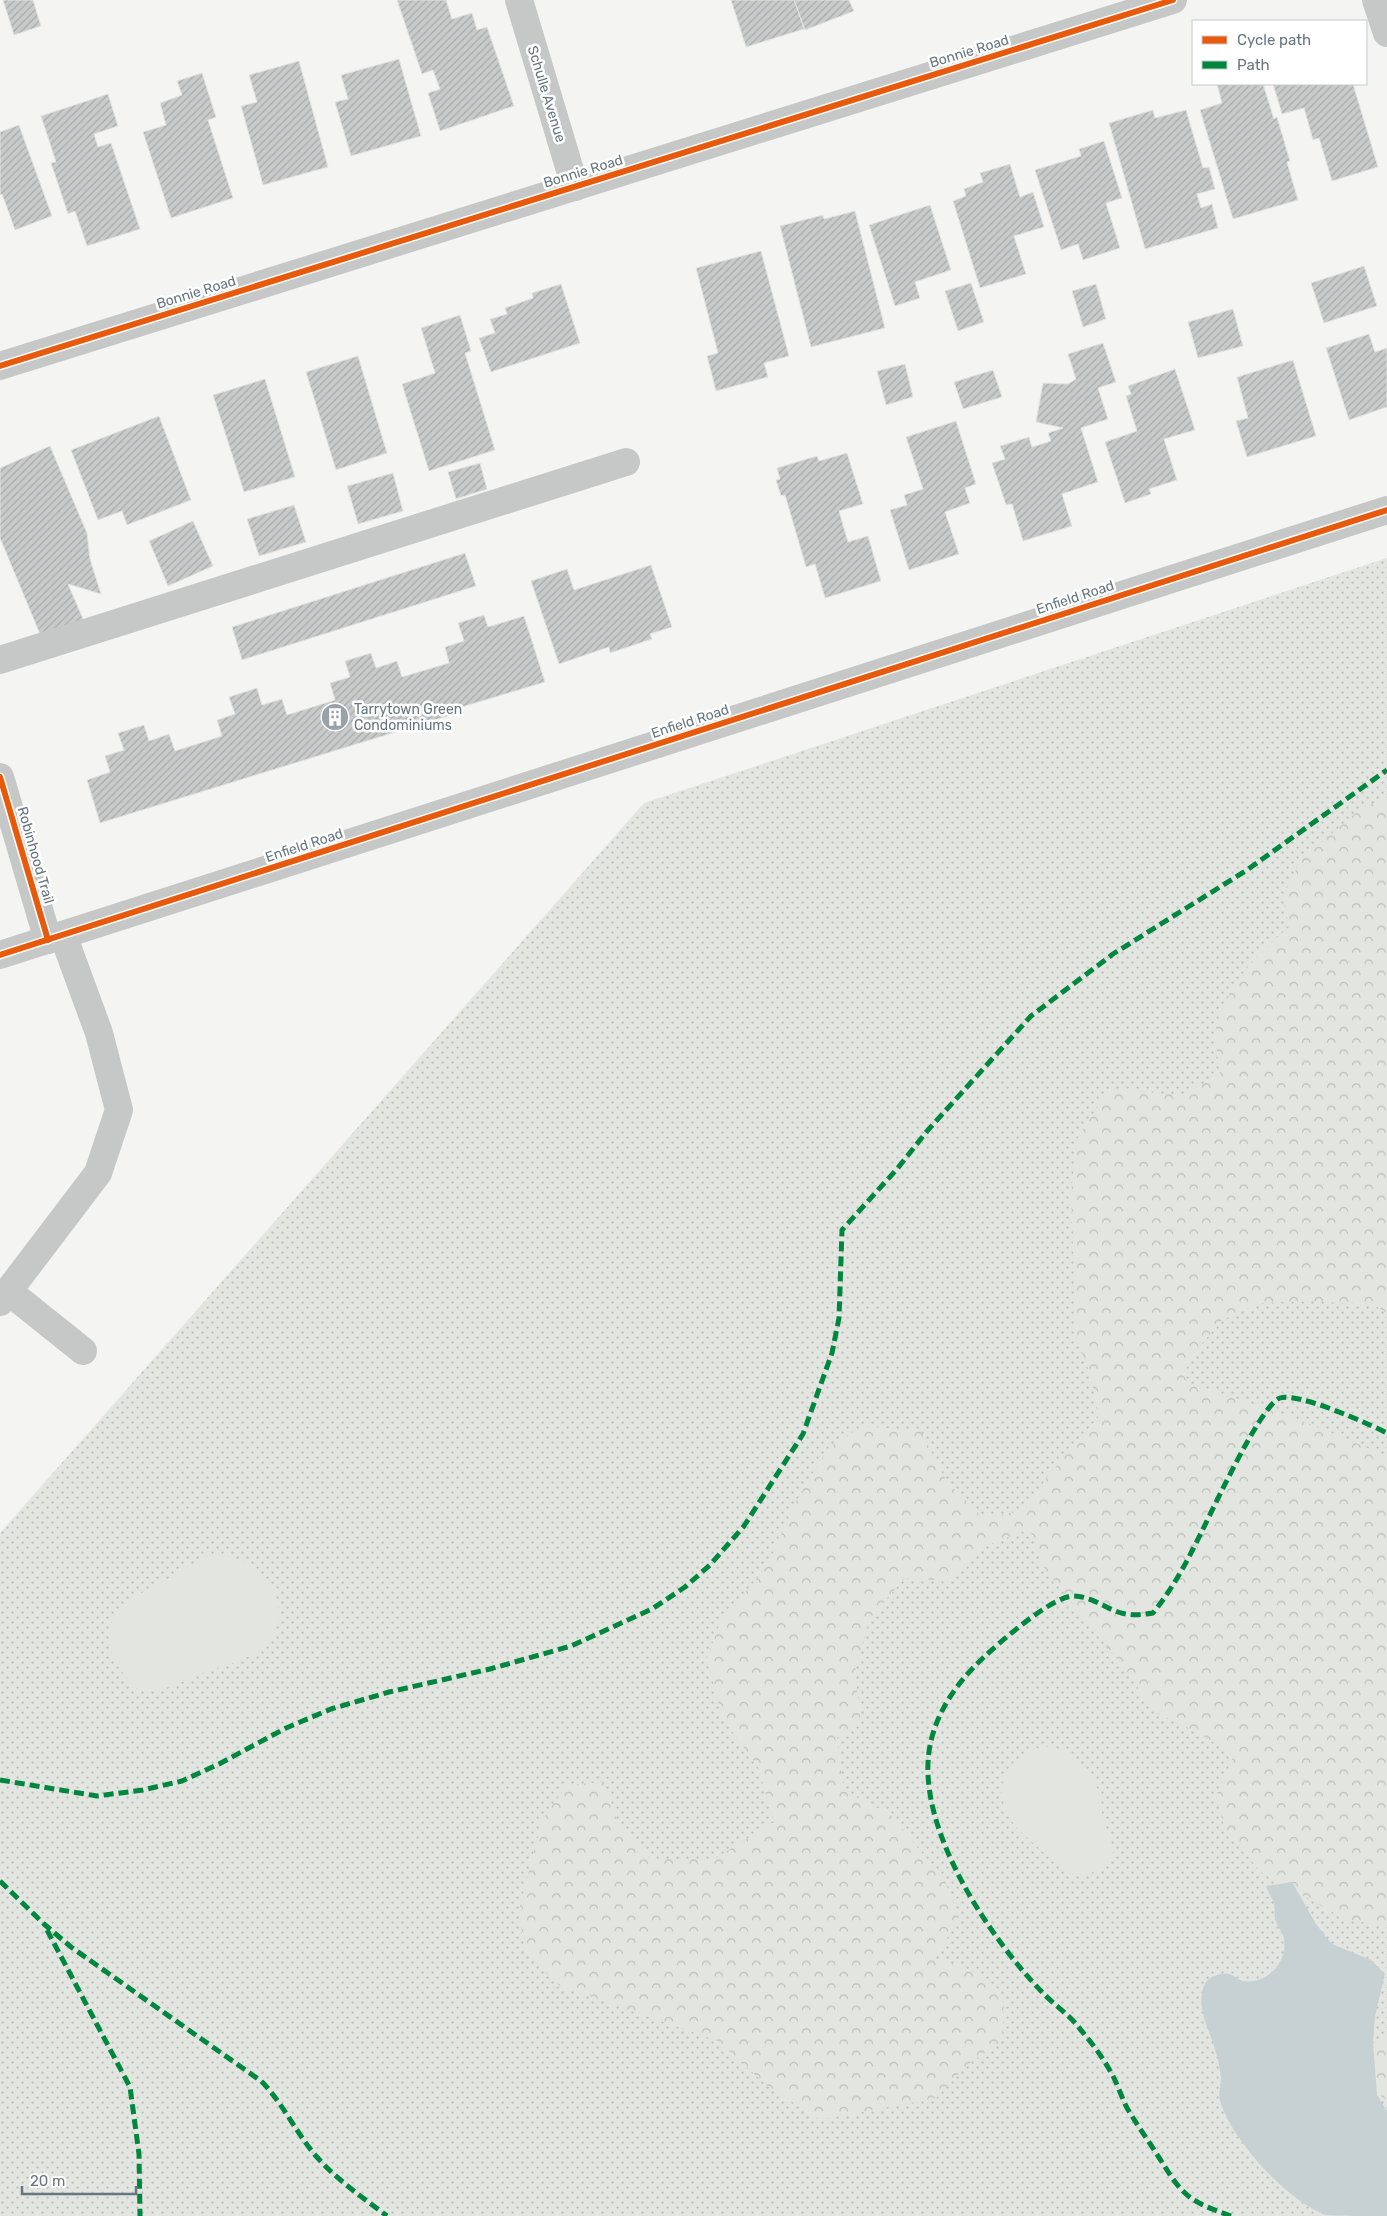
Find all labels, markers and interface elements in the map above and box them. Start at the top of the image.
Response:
legend [1192,20,1367,85]
street label: Bonnie Road [927,31,1011,72]
text: Cycle path [1237,31,1311,49]
street label: Schulle Avenue [524,44,569,145]
text: Path [1237,56,1270,74]
street label: Bonnie Road [541,151,625,192]
street label: Bonnie Road [154,272,238,313]
street label: Enfield Road [1034,577,1116,618]
place label: Tarrytown Green Condominiums [354,701,462,734]
street label: Enfield Road [649,701,731,742]
building icon: Tarrytown Green Condominiums [320,702,350,732]
street label: Robinhood Trail [14,805,57,906]
street label: Enfield Road [263,825,345,866]
scale bar [22,2164,136,2196]
text: 20 m [30,2172,65,2190]

